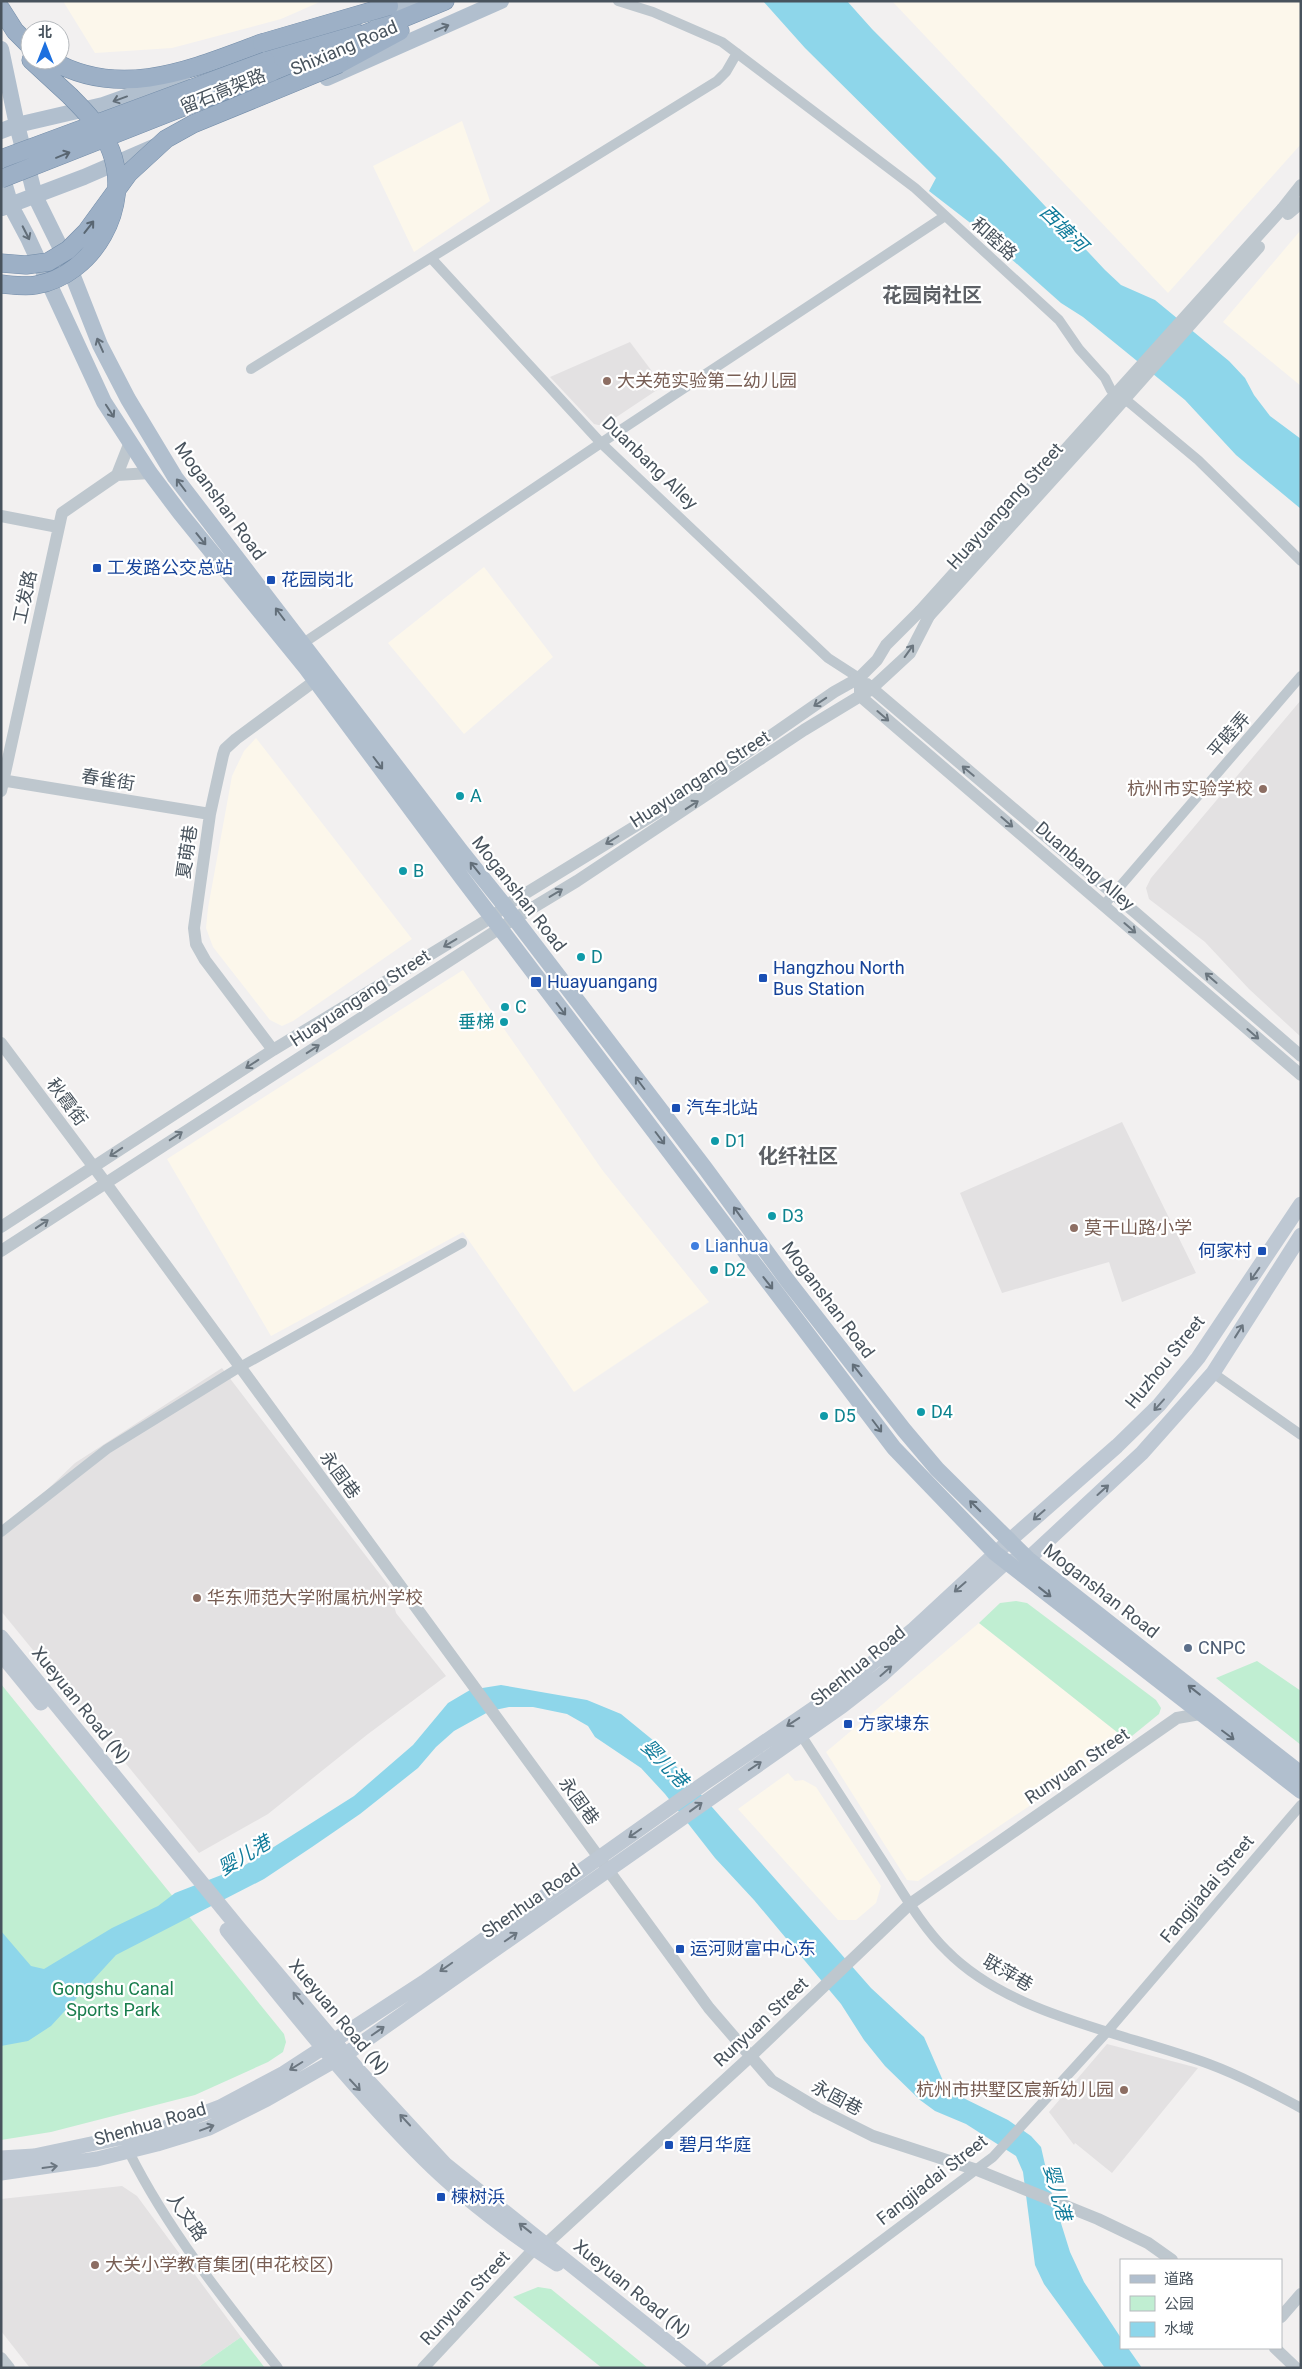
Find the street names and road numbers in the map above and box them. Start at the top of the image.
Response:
street label: Shixiang Road [287,16,400,79]
street label: 留石高架路 [177,64,268,117]
street label: 和睦路 [967,213,1021,264]
street label: Duanbang Alley [598,412,703,514]
street label: Moganshan Road [171,438,270,564]
street label: Huayuangang Street [942,438,1067,573]
street label: 工发路 [9,568,40,625]
street label: 平睦弄 [1203,707,1254,762]
street label: Huayuangang Street [626,725,774,832]
street label: 春雀街 [80,765,136,794]
street label: Duanbang Alley [1032,817,1139,915]
street label: 夏萌巷 [172,824,201,880]
street label: Moganshan Road [468,832,571,956]
street label: Huayuangang Street [286,944,434,1051]
street label: 秋霞街 [43,1074,92,1130]
street label: Moganshan Road [778,1237,879,1362]
street label: Huzhou Street [1121,1311,1209,1412]
street label: 永固巷 [316,1447,365,1503]
street label: Moganshan Road [1039,1539,1163,1642]
street label: Shenhua Road [806,1621,909,1710]
street label: Xueyuan Road (N) [27,1642,135,1768]
street label: Runyuan Street [1021,1723,1133,1808]
street label: 永固巷 [555,1773,604,1829]
street label: Fangjiadai Street [1155,1830,1258,1947]
street label: Shenhua Road [477,1859,584,1942]
street label: 联萍巷 [980,1950,1037,1995]
street label: Xueyuan Road (N) [284,1955,394,2079]
street label: Runyuan Street [709,1973,812,2071]
street label: 永固巷 [808,2076,866,2120]
street label: Shenhua Road [91,2098,208,2150]
street label: Fangjiadai Street [872,2130,991,2229]
street label: 人文路 [163,2189,211,2245]
street label: Xueyuan Road (N) [569,2235,695,2343]
street label: Runyuan Street [416,2246,514,2349]

